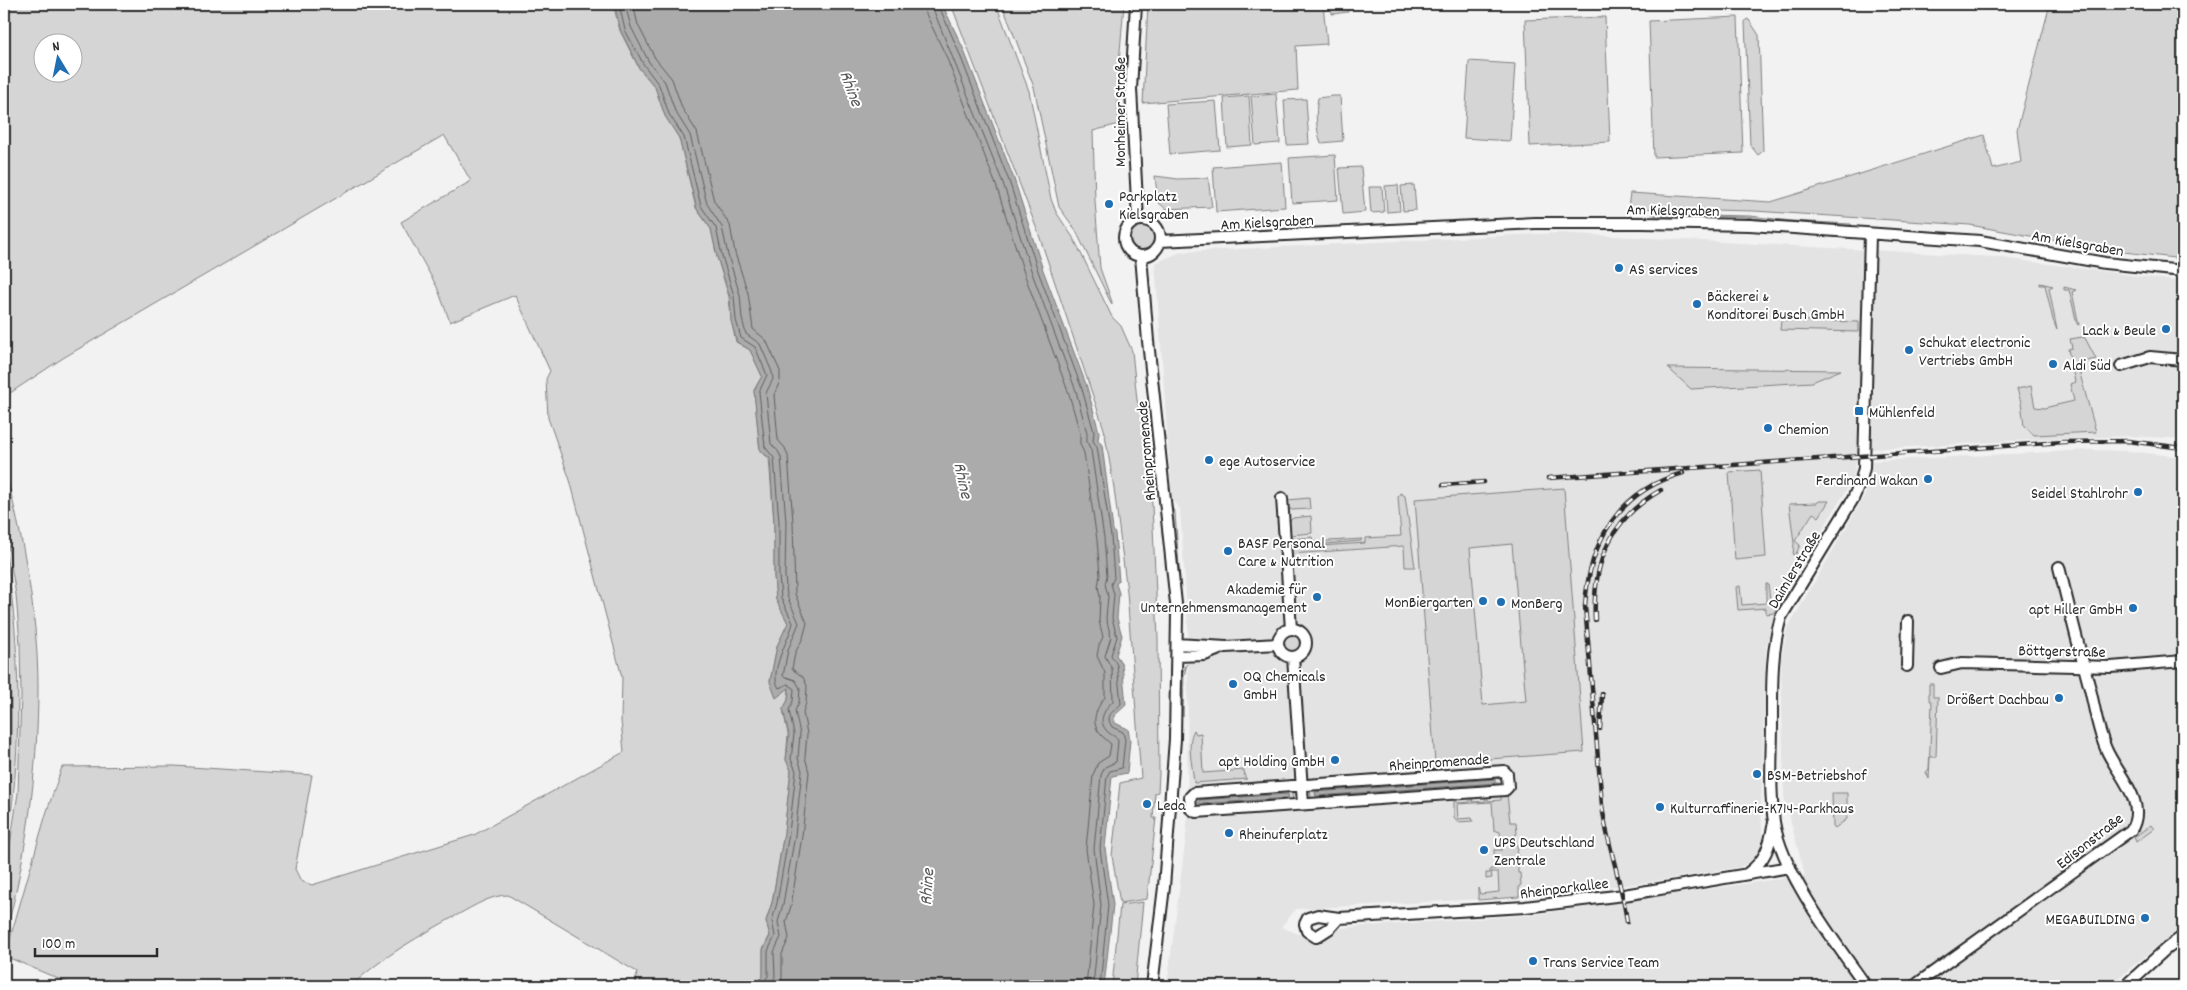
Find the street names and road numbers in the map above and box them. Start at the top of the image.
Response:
street label: Monheimer Straße [1110,57,1133,167]
street label: Am Kielsgraben [1626,199,1720,224]
street label: Am Kielsgraben [1220,210,1314,237]
street label: Am Kielsgraben [2030,225,2125,264]
street label: Rheinpromenade [1132,400,1163,502]
street label: Daimlerstraße [1763,527,1827,614]
street label: Böttgerstraße [2018,640,2106,665]
street label: Rheinpromenade [1388,749,1490,778]
street label: Edisonstraße [2052,808,2129,876]
street label: Rheinparkallee [1519,873,1610,906]

